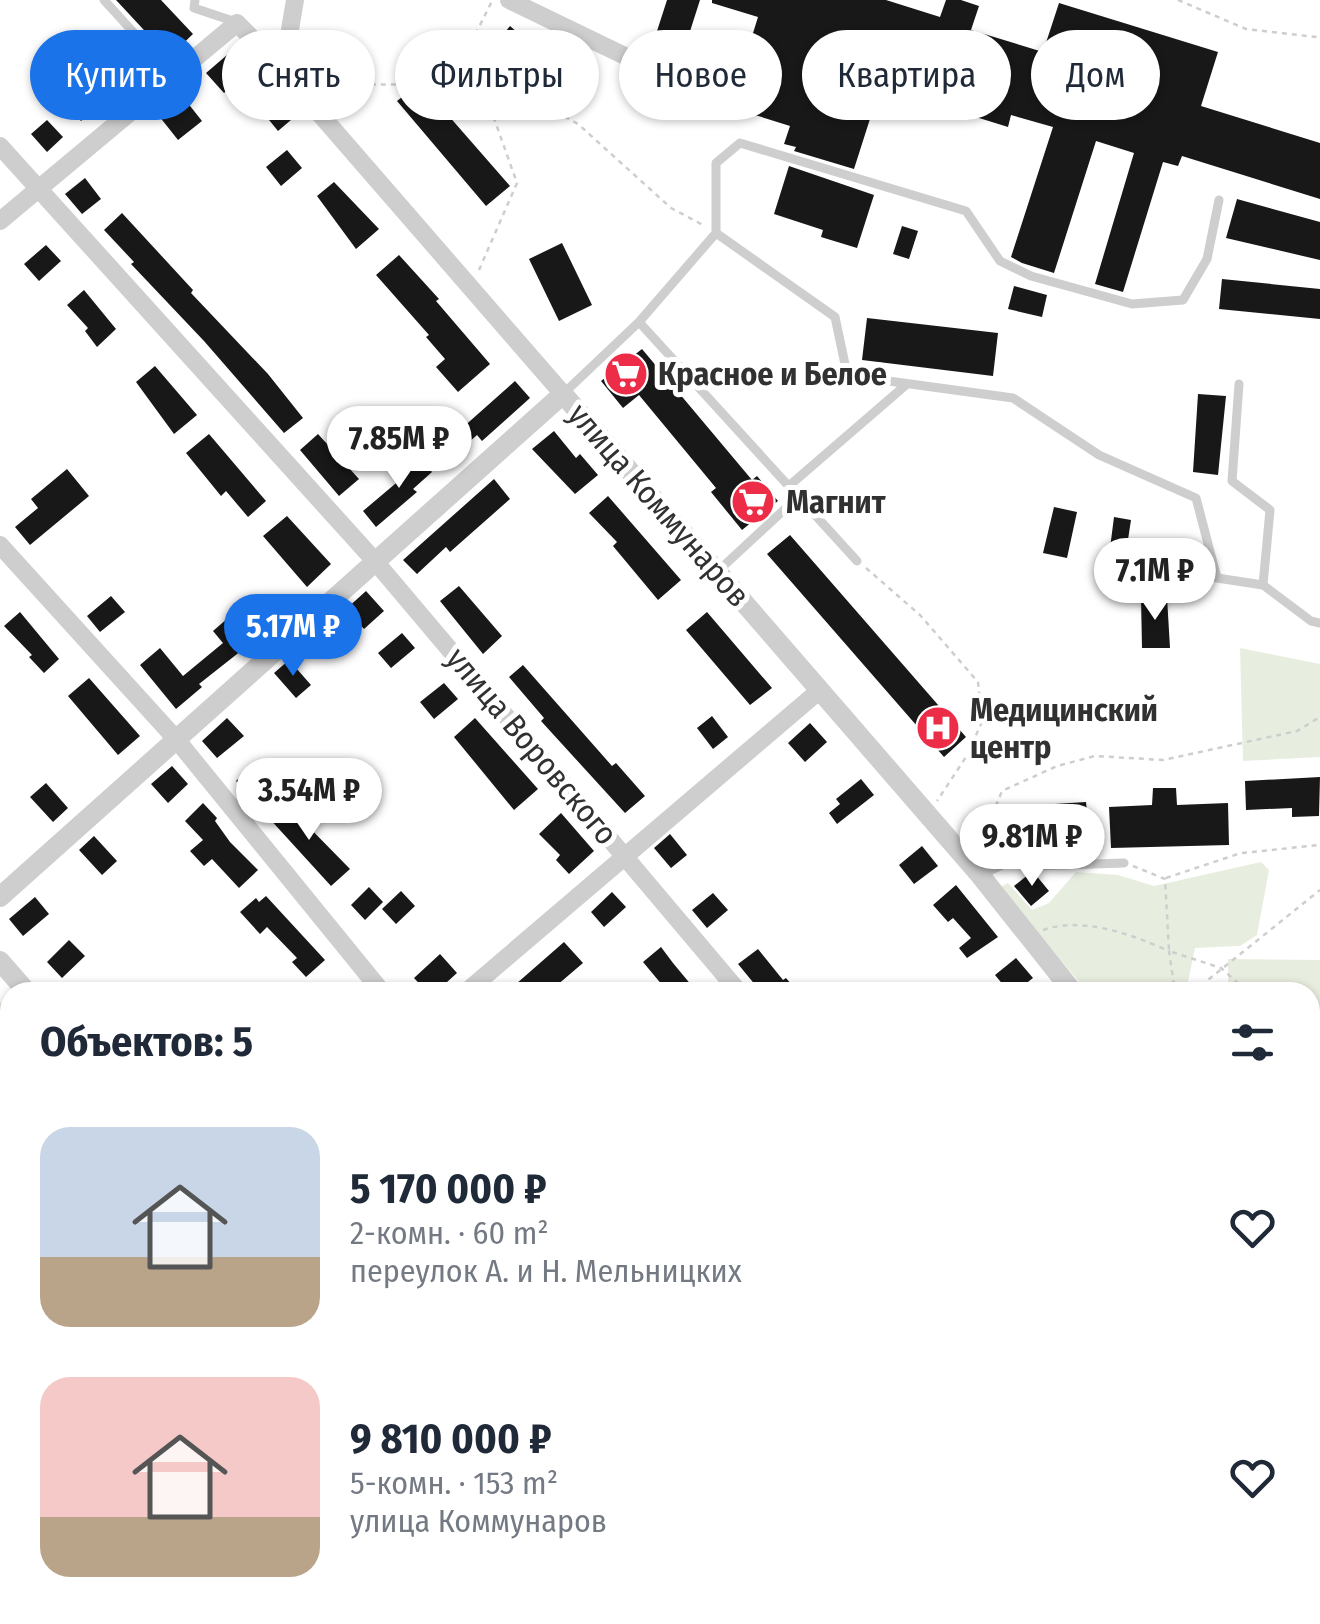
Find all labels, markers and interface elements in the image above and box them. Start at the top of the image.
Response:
chip: Купить [30,30,202,120]
chip: Снять [222,30,375,120]
chip: Фильтры [395,30,599,120]
chip: Новое [619,30,782,120]
chip: Квартира [802,30,1011,120]
chip: Дом [1031,30,1160,120]
supermarket icon: Красное и Белое [603,351,649,397]
place label: Красное и Белое [658,355,887,393]
street label: улица Коммунаров [560,396,758,614]
pin: 7.85M ₽ [307,406,491,491]
text: 7.85M ₽ [349,419,449,457]
supermarket icon: Магнит [730,479,776,525]
place label: Магнит [786,483,886,521]
pin: 7.1M ₽ [1074,538,1236,623]
text: 7.1M ₽ [1116,551,1194,589]
pin: 5.17M ₽ [201,594,385,679]
text: 5.17M ₽ [246,607,340,645]
street label: улица Воровского [439,640,625,852]
place label: Медицинский центр [970,691,1158,766]
hospital icon: Медицинский центр [915,705,961,751]
pin: 3.54M ₽ [217,758,401,843]
text: 3.54M ₽ [258,771,360,809]
pin: 9.81M ₽ [940,804,1124,889]
text: 9.81M ₽ [982,817,1082,855]
icon: filters [1225,1015,1280,1070]
text: Объектов: 5 [40,1017,253,1067]
text: 5 170 000 ₽ [350,1164,547,1214]
icon: home [120,1167,240,1287]
icon: heart [1225,1200,1280,1255]
text: 2-комн. · 60 m² [350,1214,549,1252]
text: переулок А. и Н. Мельницких [350,1252,742,1290]
text: 9 810 000 ₽ [350,1414,551,1464]
icon: home [120,1417,240,1537]
icon: heart [1225,1450,1280,1505]
text: 5-комн. · 153 m² [350,1464,558,1502]
text: улица Коммунаров [350,1502,607,1540]

